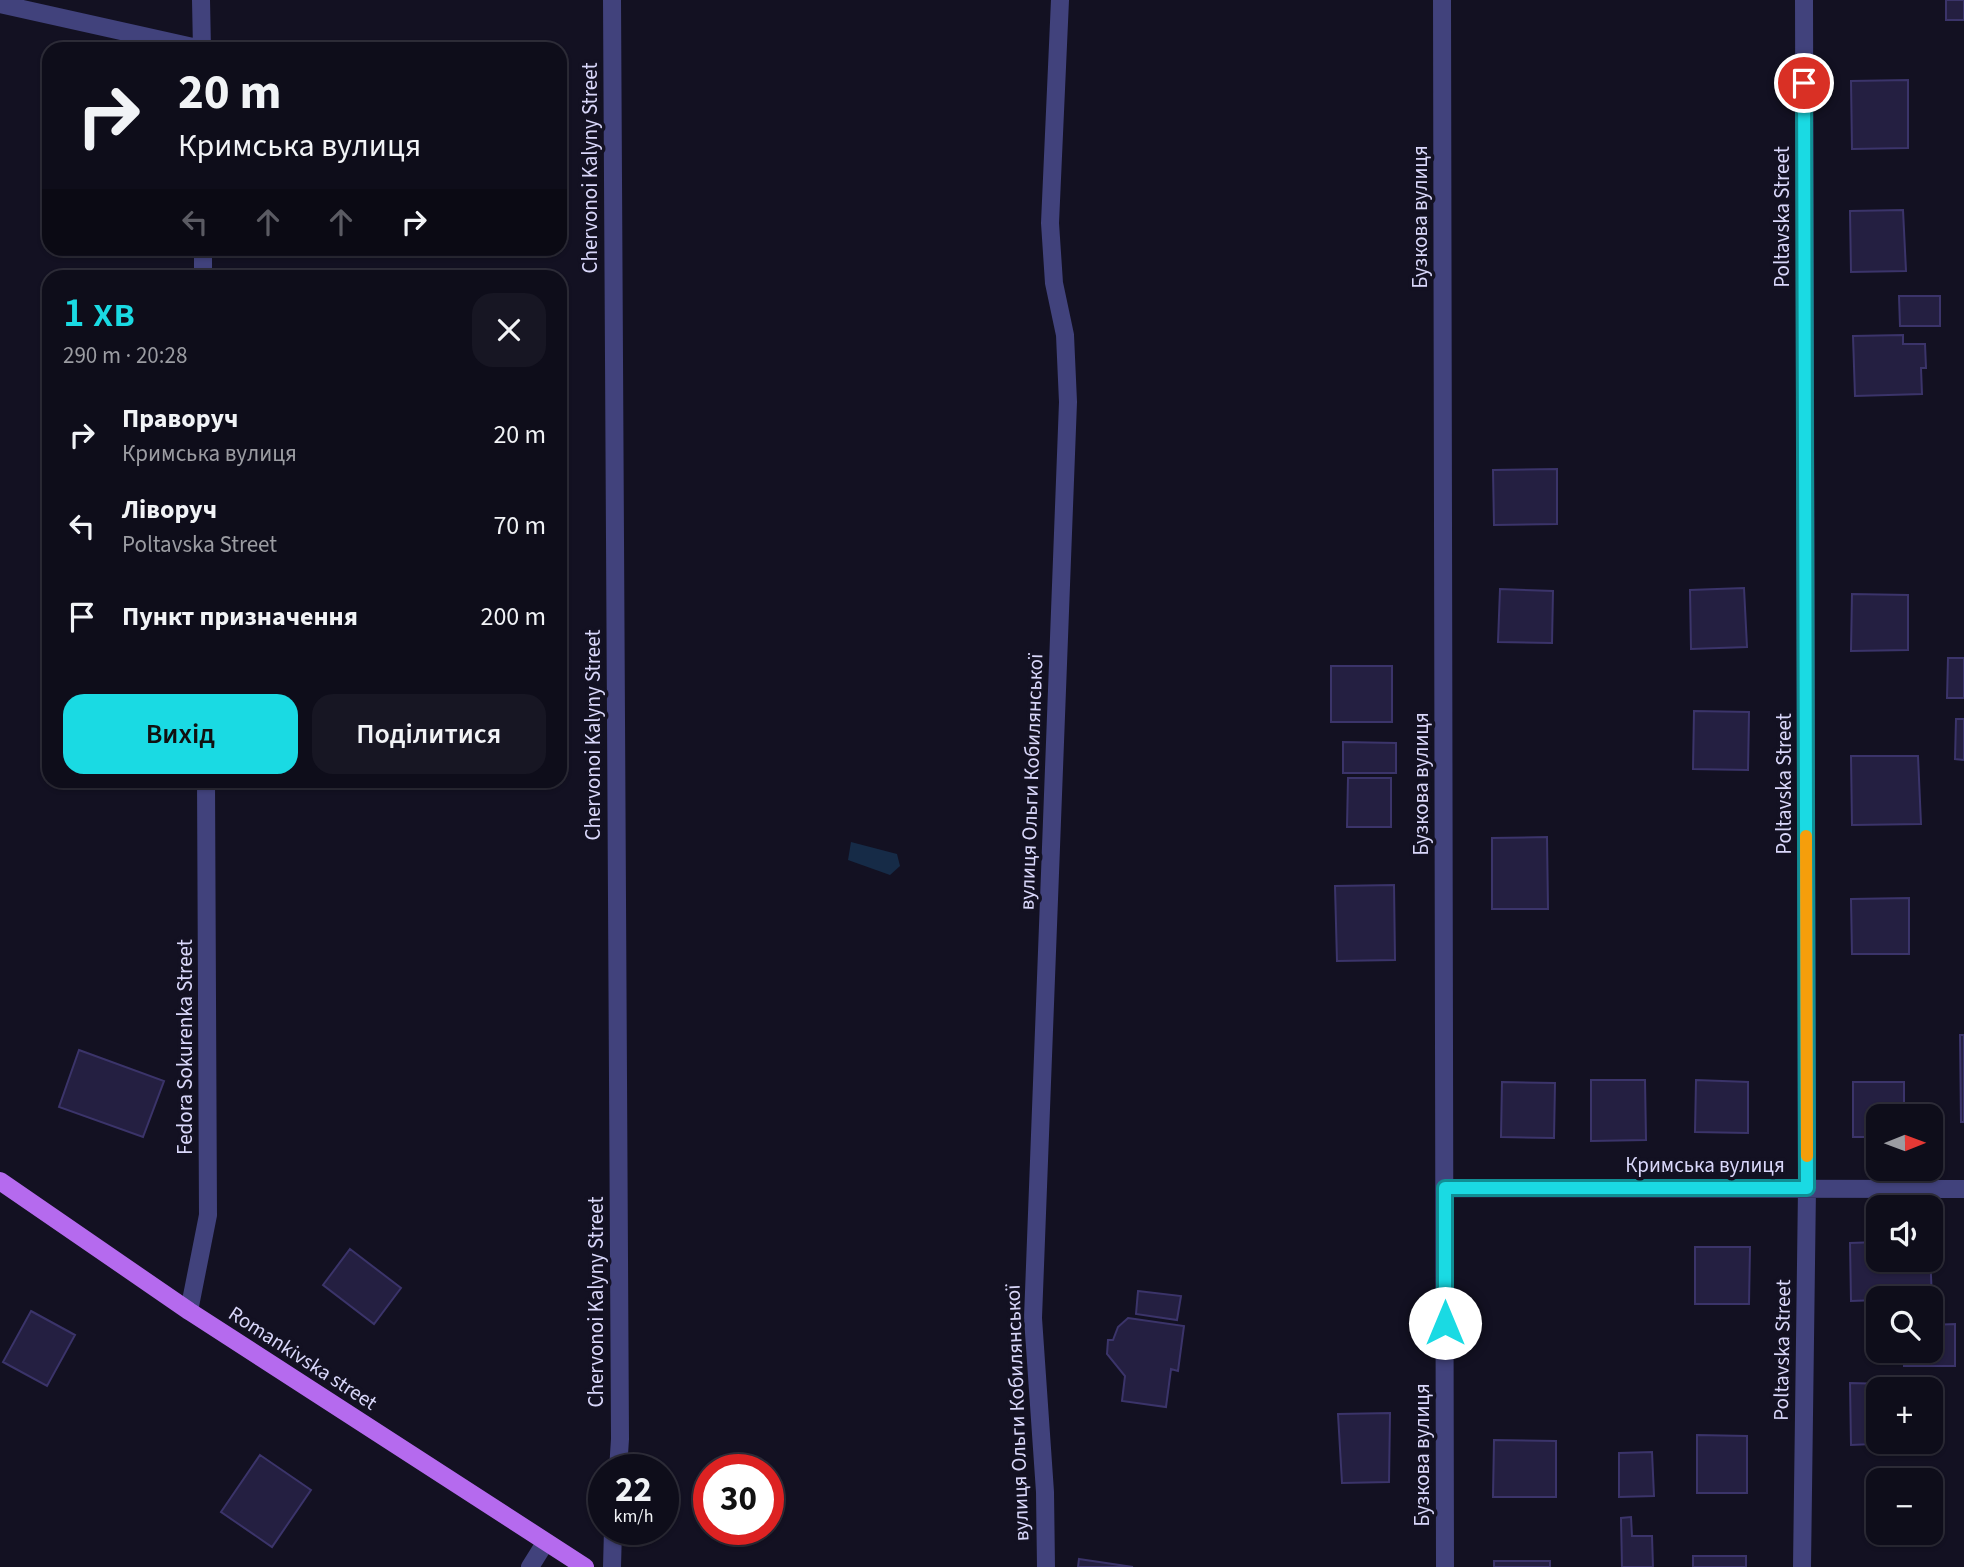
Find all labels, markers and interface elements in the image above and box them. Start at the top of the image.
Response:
pin [1774,53,1834,113]
text: 20 m [178,58,282,128]
street label: Chervonoi Kalyny Street [575,62,605,274]
icon: arrive [1785,64,1823,102]
icon: right [63,70,154,161]
text: Кримська вулиця [178,123,421,169]
street label: Бузкова вулиця [1405,145,1435,289]
street label: Poltavska Street [1767,146,1797,288]
icon: left [176,203,214,241]
icon: ahead [249,203,287,241]
icon: ahead [322,203,360,241]
icon: right [395,203,433,241]
text: 1 хв [63,283,135,343]
button: close [472,293,546,367]
text: 290 m · 20:28 [63,339,187,372]
text: Праворуч [122,400,238,437]
icon: right [63,416,101,454]
text: 20 m [493,416,546,453]
text: Кримська вулиця [122,437,297,470]
text: Ліворуч [122,491,217,528]
icon: left [63,507,101,545]
text: 70 m [493,507,546,544]
text: Poltavska Street [122,528,277,561]
icon: arrive [63,598,101,636]
text: Пункт призначення [122,598,358,635]
text: 200 m [480,598,546,635]
street label: Chervonoi Kalyny Street [578,629,608,841]
street label: вулиця Ольги Кобилянської [1012,652,1051,911]
button: Вихід [63,694,298,774]
button: Поділитися [312,694,546,774]
street label: Бузкова вулиця [1406,712,1436,856]
street label: Poltavska Street [1769,713,1799,855]
street label: Fedora Sokurenka Street [170,939,200,1155]
north arrow [1866,1104,1942,1181]
map controls [1866,1104,1943,1545]
street label: Кримська вулиця [1625,1150,1785,1180]
button: sound [1866,1195,1943,1272]
street label: Chervonoi Kalyny Street [581,1196,611,1408]
street label: Poltavska Street [1766,1279,1798,1421]
street label: вулиця Ольги Кобилянської [997,1283,1036,1542]
position arrow [1408,1286,1482,1360]
button: search [1866,1286,1943,1363]
street label: Romankivska street [223,1299,383,1417]
button: + [1866,1377,1943,1454]
street label: Бузкова вулиця [1407,1383,1437,1527]
speed limit sign: 30 [693,1454,784,1545]
text: 22 [615,1465,652,1515]
button: − [1866,1468,1943,1545]
text: km/h [614,1504,653,1529]

